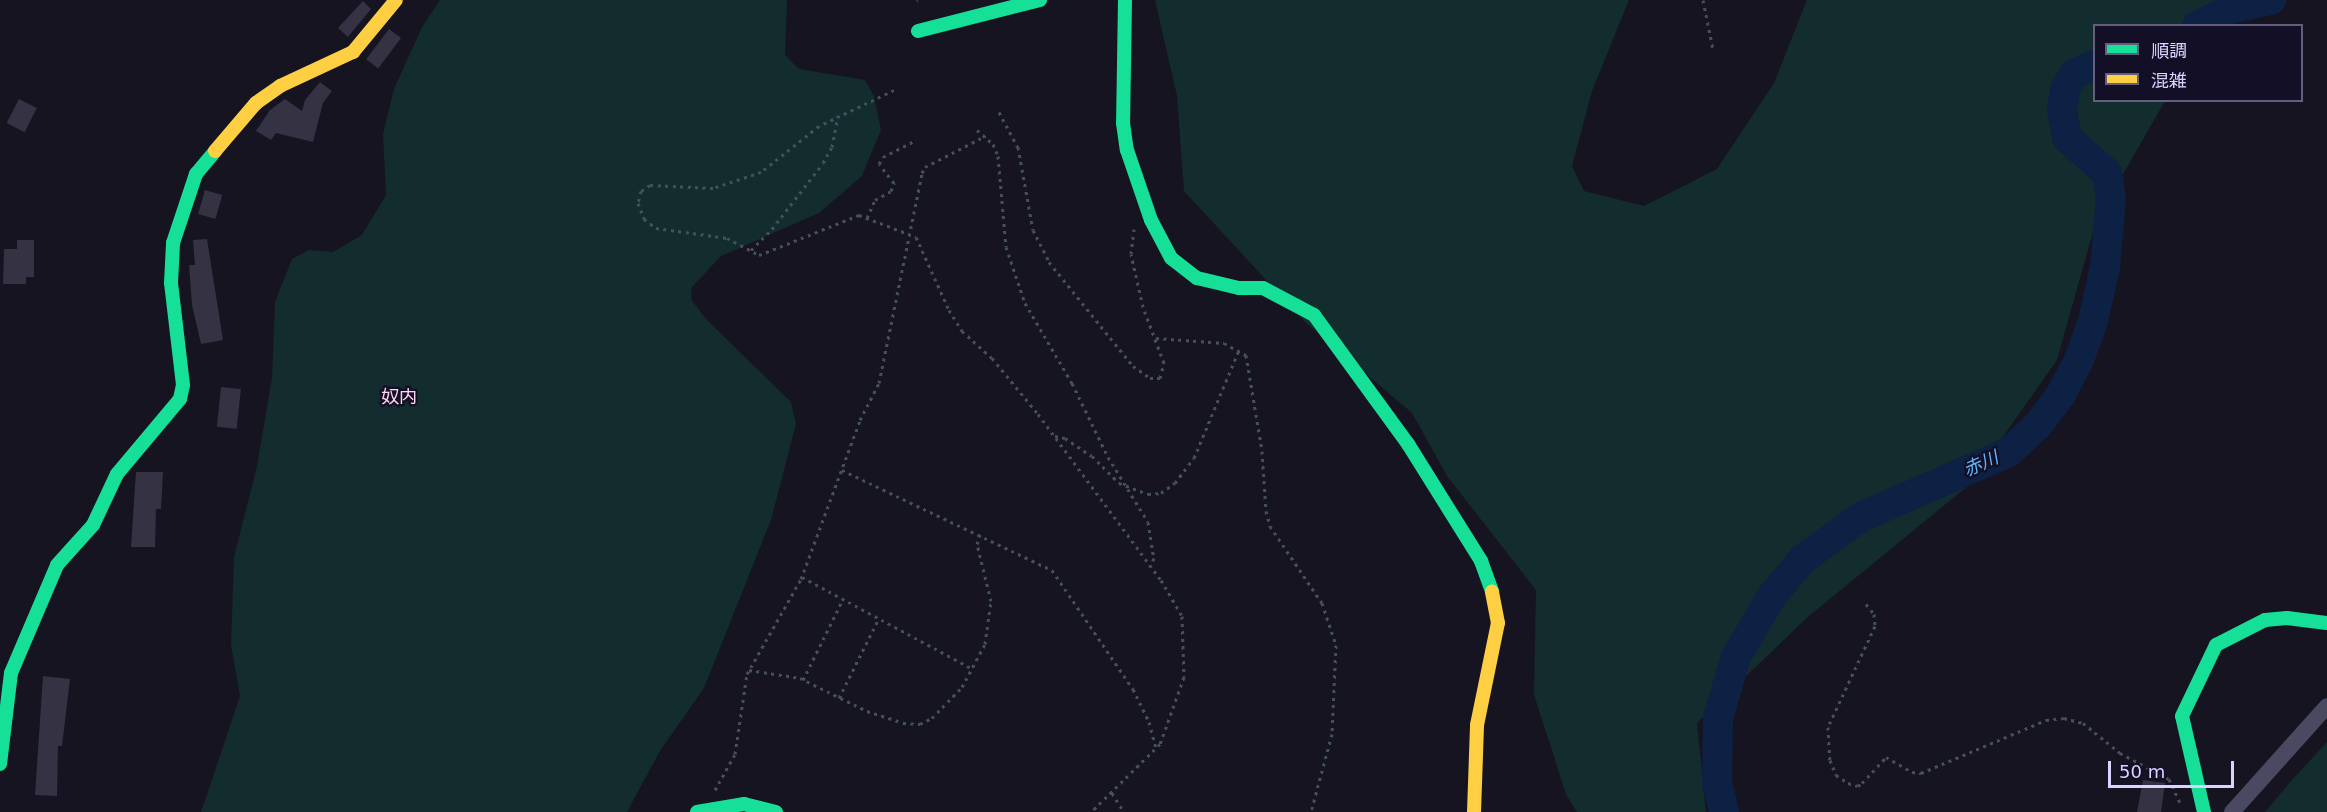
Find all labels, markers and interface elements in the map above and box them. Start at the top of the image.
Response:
legend [2093,24,2303,102]
text: 順調 [2151,40,2187,61]
text: 混雑 [2151,70,2187,91]
district label: 奴内 [381,386,417,408]
water label: 赤川 [1960,447,2002,481]
scale bar [2111,749,2237,787]
text: 50 m [2119,761,2165,782]

